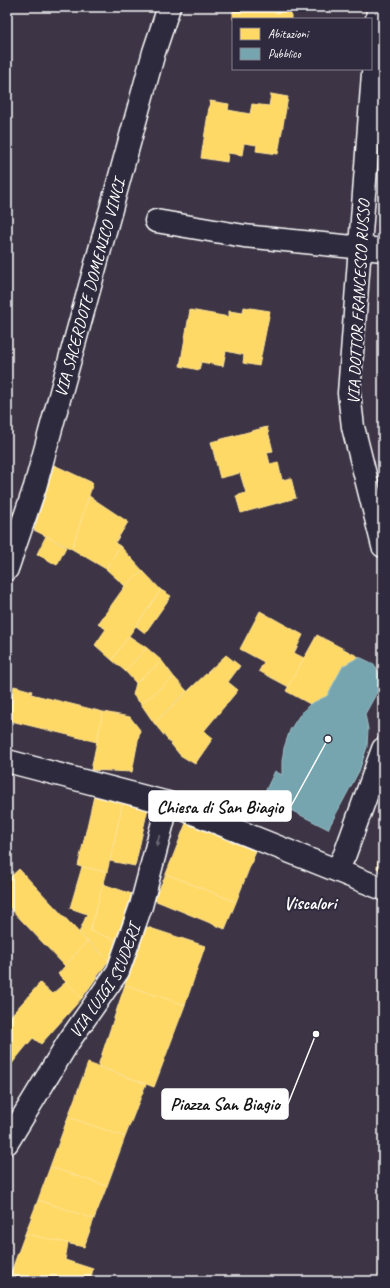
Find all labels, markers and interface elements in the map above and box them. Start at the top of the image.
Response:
legend [232,18,372,70]
text: Abitazioni [268,26,310,42]
text: Pubblico [268,46,302,62]
street label: VIA SACERDOTE DOMENICO VINCI [50,174,131,399]
street label: VIA DOTTOR FRANCESCO RUSSO [343,198,374,405]
callout: Chiesa di San Biagio [149,791,291,821]
text: Chiesa di San Biagio [157,796,285,818]
one-way arrow [155,835,161,847]
district label: Viscalori [284,892,339,914]
street label: VIA LUIGI SCUDERI [65,917,146,1042]
callout: Piazza San Biagio [162,1089,288,1119]
text: Piazza San Biagio [170,1093,281,1115]

